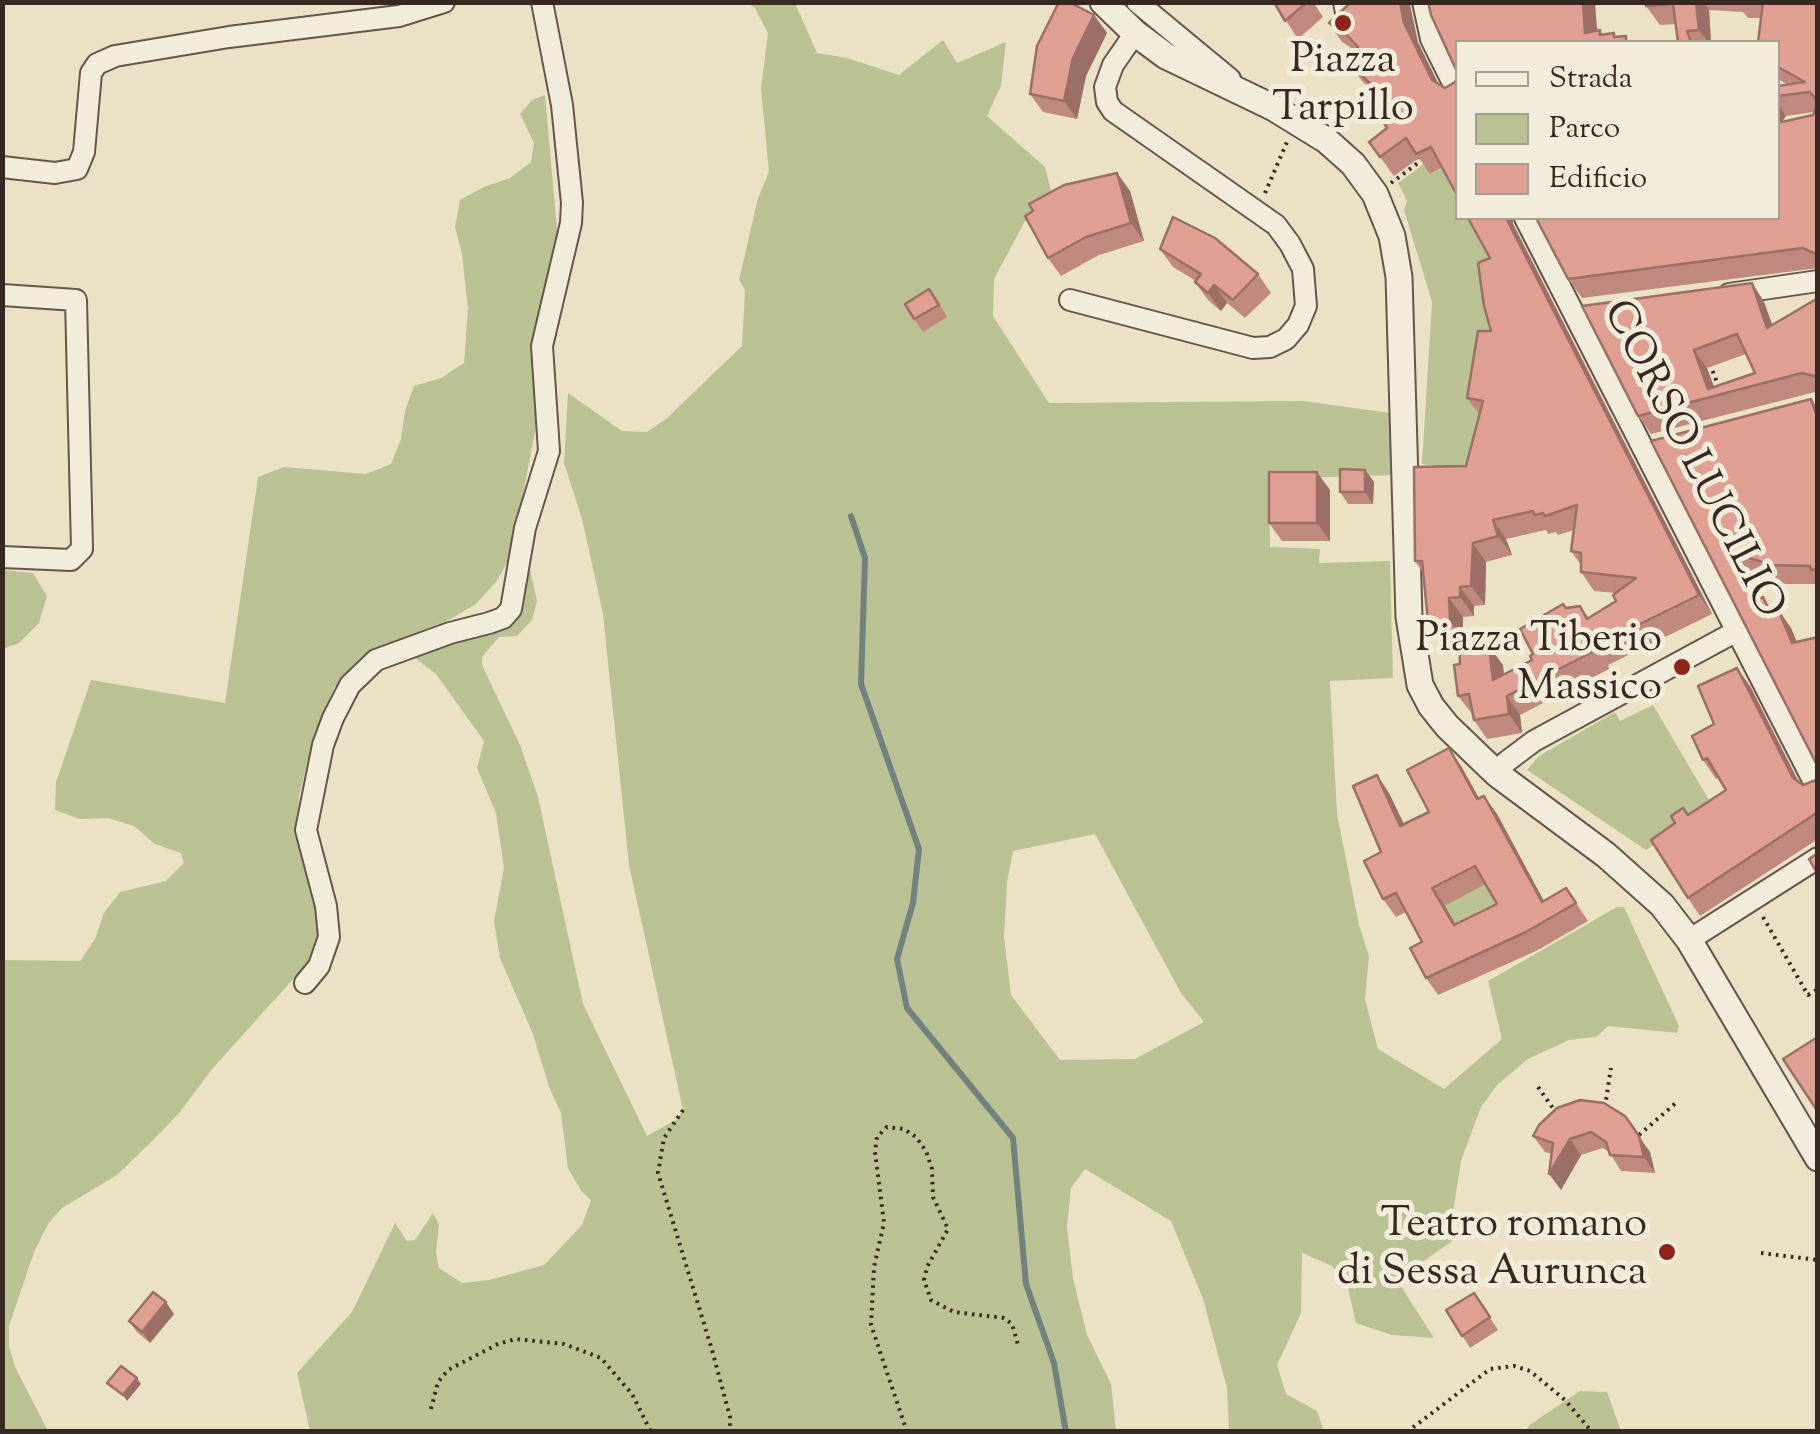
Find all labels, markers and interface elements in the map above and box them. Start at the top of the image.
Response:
marker: Piazza Tarpillo [1332,12,1354,34]
place label: Piazza Tarpillo [1272,39,1414,138]
legend [1455,40,1780,220]
text: Strada [1549,58,1633,101]
text: Parco [1549,108,1620,151]
text: Edificio [1549,158,1647,201]
street label: CORSO LUCILIO [1588,294,1792,628]
place label: Piazza Tiberio Massico [1416,618,1662,716]
marker: Piazza Tiberio Massico [1671,656,1693,678]
place label: Teatro romano di Sessa Aurunca [1337,1203,1647,1302]
marker: Teatro romano di Sessa Aurunca [1656,1241,1678,1263]

